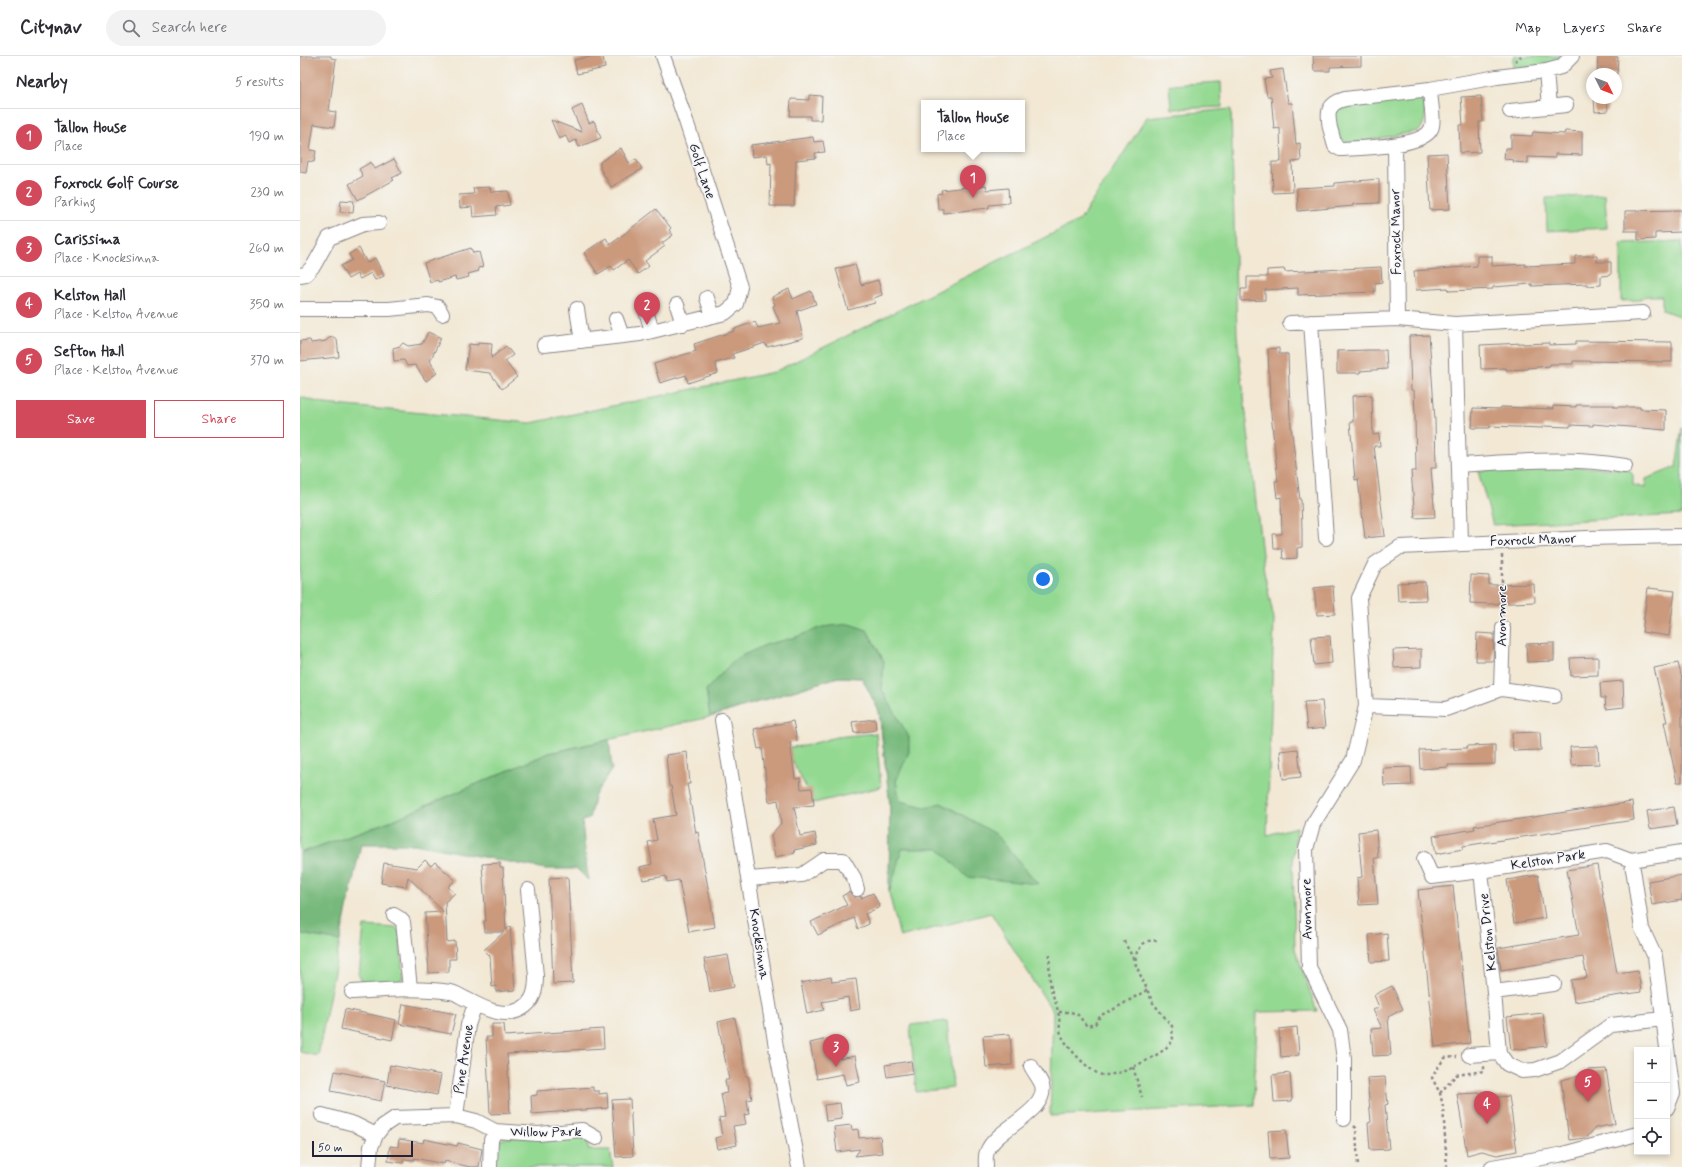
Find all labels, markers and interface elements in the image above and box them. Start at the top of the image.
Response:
search box [106,10,386,46]
text: Citynav [20,15,82,40]
icon: search [120,17,142,39]
text: Search here [152,18,227,38]
text: Map [1515,19,1541,37]
text: Layers [1563,19,1605,37]
text: Share [1627,19,1662,37]
north arrow [1586,68,1622,104]
text: Nearby [16,71,68,93]
text: 5 results [235,74,284,91]
popup [921,100,1025,152]
text: Tallon House [937,108,1009,128]
text: Tallon House [54,118,127,138]
text: 1 [26,128,32,145]
text: 190 m [249,128,284,145]
text: Place [937,128,965,145]
text: Place [54,138,83,155]
street label: Golf Lane [685,141,719,201]
pin: 1 [960,165,986,198]
text: Foxrock Golf Course [54,174,179,194]
text: 2 [26,184,32,201]
text: 230 m [250,184,284,201]
street label: Foxrock Manor [1386,189,1406,275]
text: Parking [54,194,96,211]
text: Carissima [54,230,121,250]
text: 3 [26,240,32,257]
text: 260 m [249,240,284,257]
text: Place · Knocksinna [54,250,159,267]
text: Kelston Hall [54,286,126,306]
pin: 2 [634,292,660,325]
text: 4 [25,296,33,313]
text: 350 m [250,296,284,313]
text: Place · Kelston Avenue [54,306,178,323]
text: Sefton Hall [54,342,125,362]
text: 5 [25,352,33,369]
text: 370 m [250,352,284,369]
text: Place · Kelston Avenue [54,362,178,379]
button: Save [16,400,146,438]
button: Share [154,400,284,438]
street label: Foxrock Manor [1490,529,1577,551]
your location [1033,569,1053,589]
street label: Avonmore [1493,585,1511,647]
street label: Kelston Park [1510,845,1586,875]
street label: Avonmore [1297,878,1317,940]
street label: Kelston Drive [1475,892,1501,972]
street label: Knocksinna [745,907,774,981]
street label: Pine Avenue [450,1022,478,1095]
pin: 3 [823,1034,849,1067]
map controls [1634,1047,1670,1155]
button: + [1634,1047,1670,1083]
pin: 5 [1575,1069,1601,1102]
button: − [1634,1083,1670,1119]
pin: 4 [1474,1091,1500,1124]
button: locate [1634,1119,1670,1155]
street label: Willow Park [510,1123,582,1141]
scale bar [312,1139,413,1158]
text: 50 m [318,1141,343,1155]

